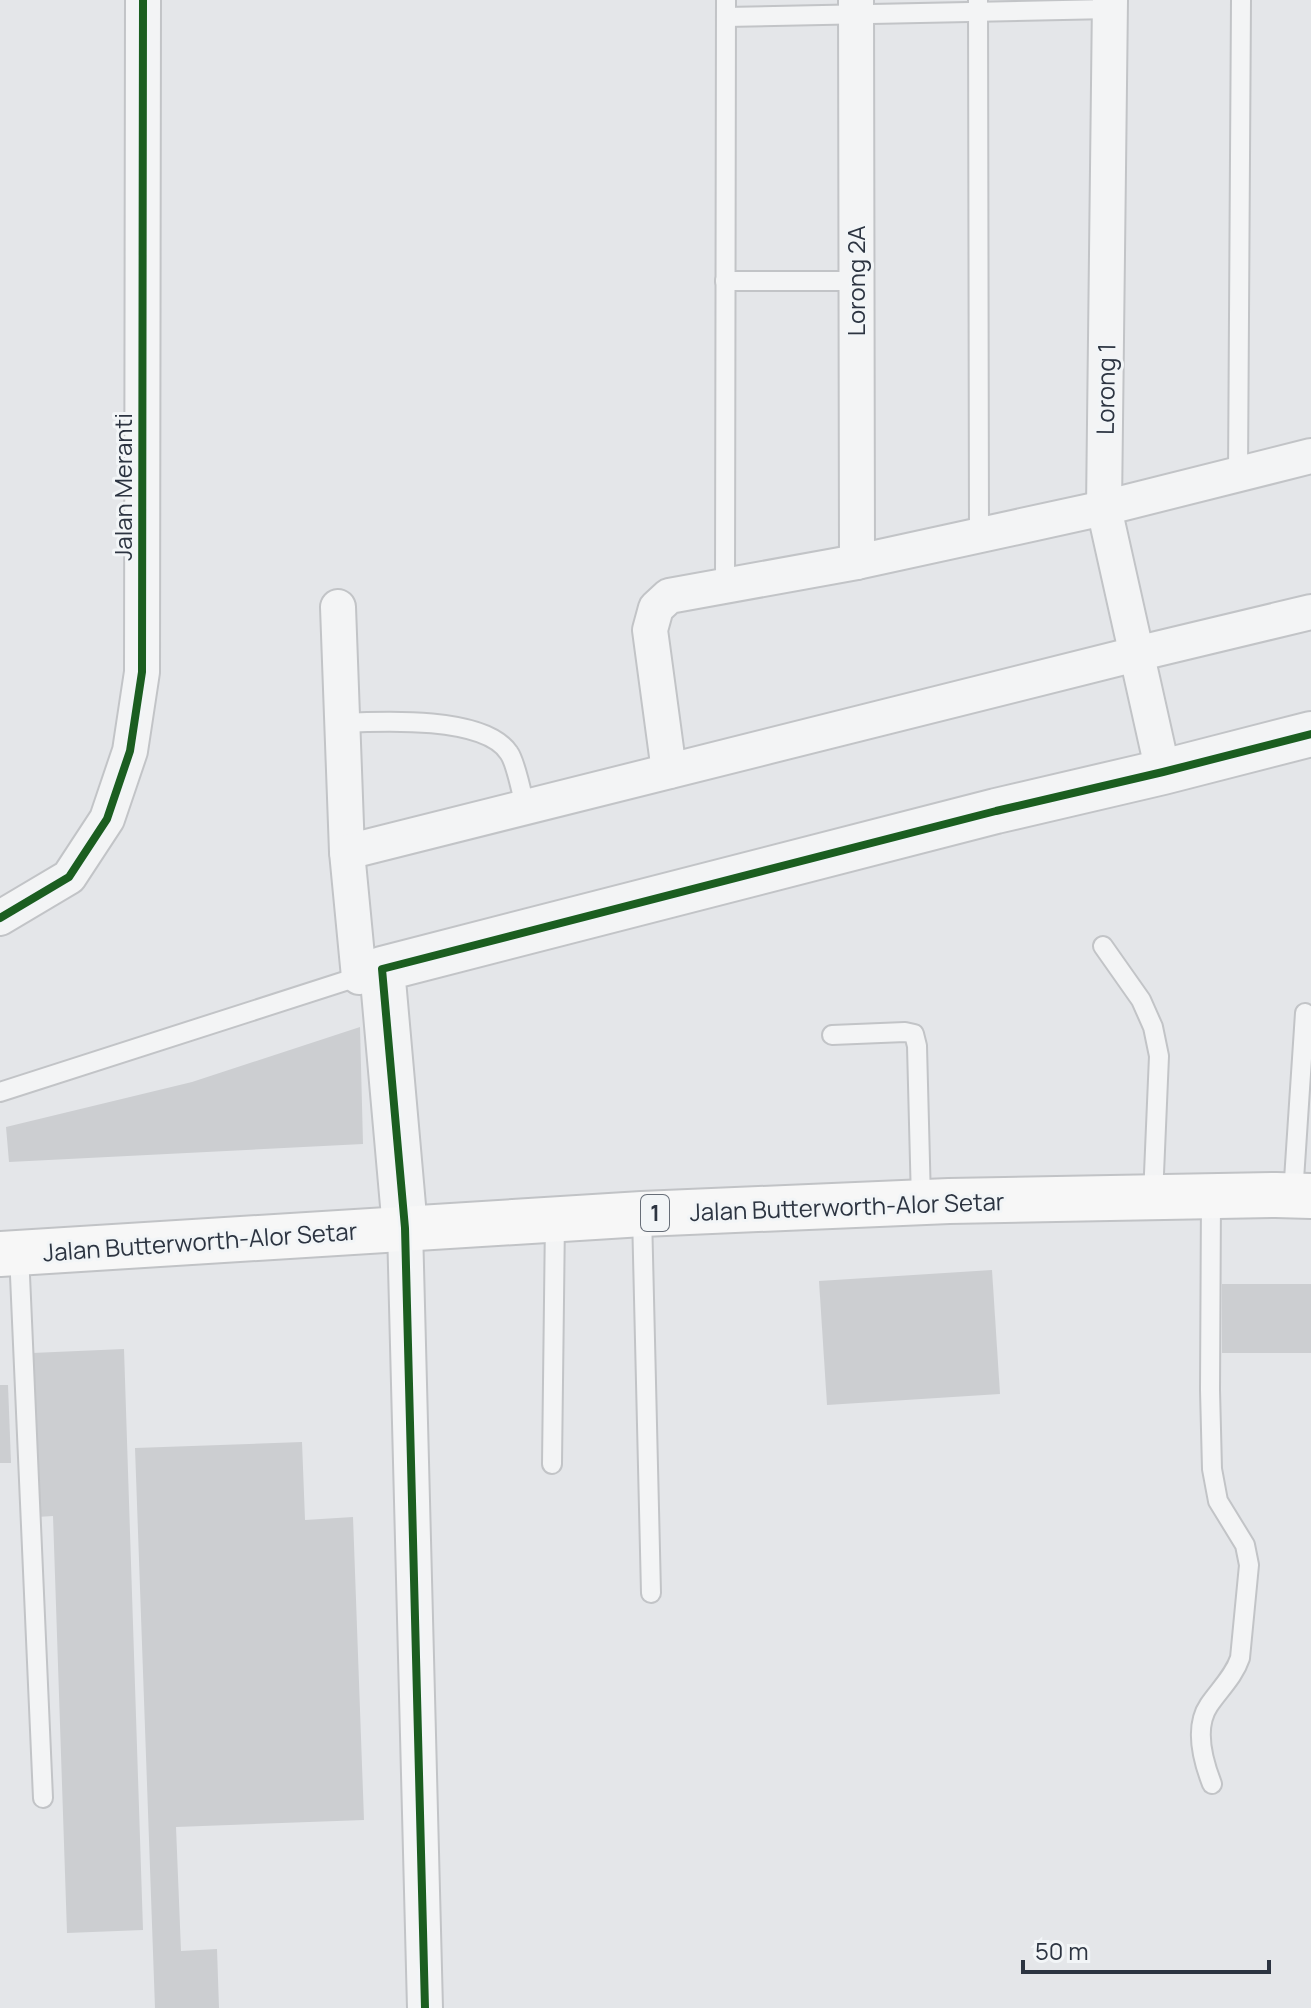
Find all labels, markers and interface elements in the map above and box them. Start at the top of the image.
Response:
street label: Lorong 2A [839,226,872,336]
street label: Lorong 1 [1088,343,1122,435]
street label: Jalan Meranti [106,413,139,561]
street label: Jalan Butterworth-Alor Setar [689,1184,1005,1228]
road number: 1 [641,1195,669,1231]
street label: Jalan Butterworth-Alor Setar [42,1214,359,1268]
scale bar [1023,1924,1269,1974]
text: 50 m [1035,1934,1089,1967]

